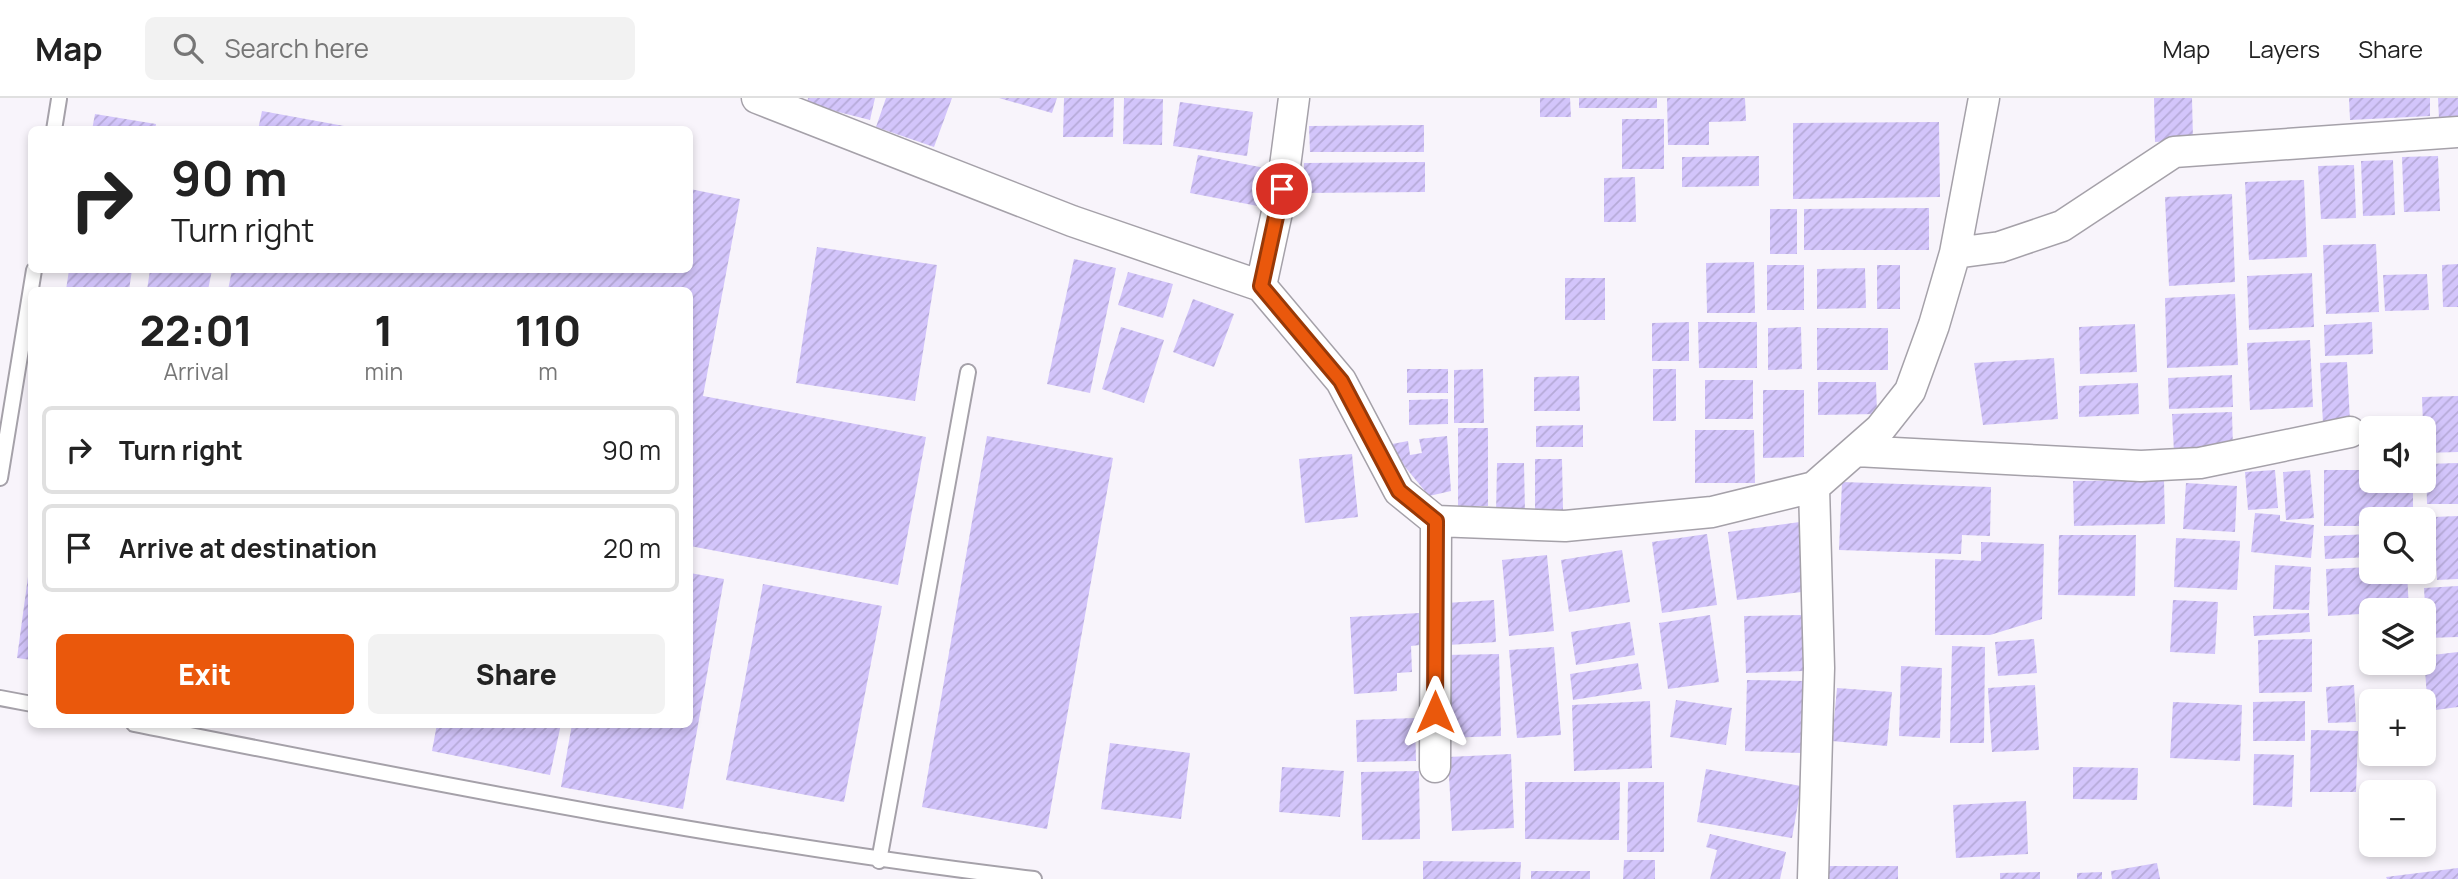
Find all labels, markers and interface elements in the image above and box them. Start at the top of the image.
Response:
search box [145,17,635,80]
text: Map [35,26,103,71]
icon: search [169,29,207,67]
text: Search here [225,30,369,66]
text: Map [2163,32,2210,65]
text: Layers [2248,32,2320,65]
text: Share [2358,32,2423,65]
text: 90 m [171,144,288,211]
icon: right [56,154,147,245]
pin [1252,159,1312,219]
icon: arrive [1263,170,1301,208]
text: Turn right [171,208,314,252]
text: 22:01 [140,301,253,359]
text: 1 [374,301,393,359]
text: 110 [515,301,581,359]
text: Arrival [163,355,229,387]
text: min [365,355,403,387]
text: m [538,355,558,387]
map controls [2359,416,2436,857]
button: sound [2359,416,2436,493]
icon: right [60,431,98,469]
text: Turn right [119,432,243,468]
text: 90 m [602,432,661,468]
button: search [2359,507,2436,584]
icon: arrive [60,529,98,567]
text: Arrive at destination [119,530,377,566]
text: 20 m [603,530,661,566]
button: layers [2359,598,2436,675]
button: Exit [56,634,354,714]
button: Share [368,634,665,714]
position arrow [1398,675,1472,749]
button: + [2359,689,2436,766]
button: − [2359,780,2436,857]

